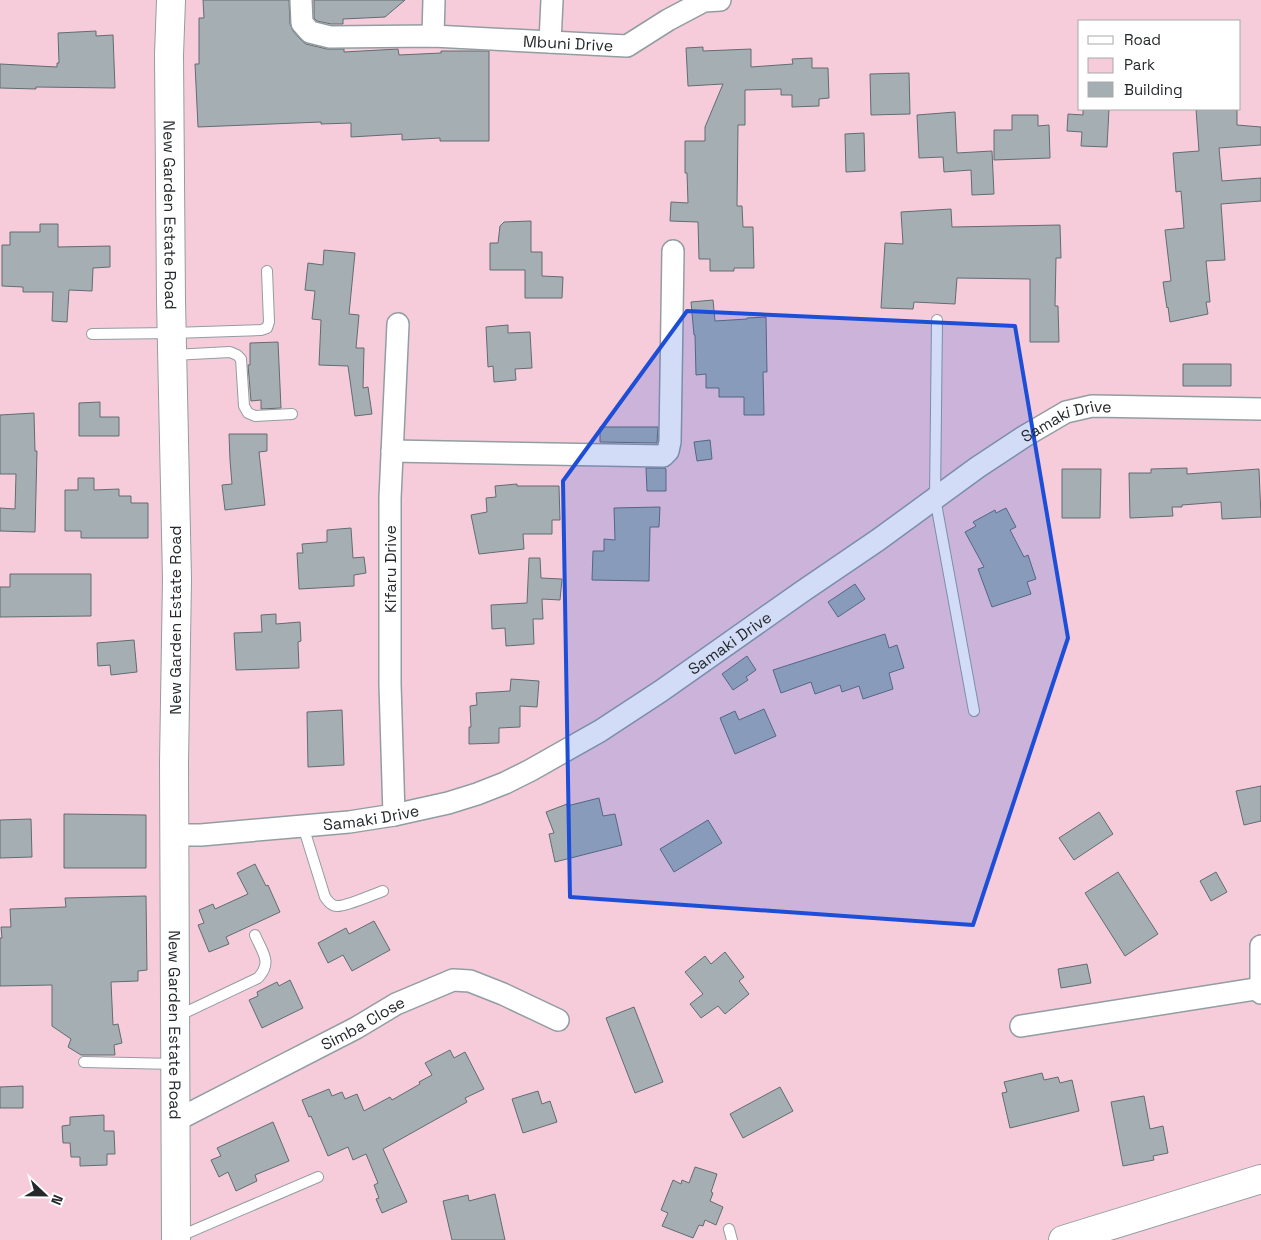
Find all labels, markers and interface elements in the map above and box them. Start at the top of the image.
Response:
legend [1078,20,1241,110]
text: Road [1124,30,1161,49]
street label: Mbuni Drive [523,31,614,56]
text: Park [1124,55,1155,74]
text: Building [1124,80,1183,99]
street label: New Garden Estate Road [159,120,181,310]
street label: Samaki Drive [1017,396,1112,447]
street label: New Garden Estate Road [165,525,186,715]
street label: Kifaru Drive [380,525,401,613]
street label: Samaki Drive [684,607,776,680]
street label: Samaki Drive [322,800,421,835]
street label: New Garden Estate Road [164,930,185,1120]
street label: Simba Close [318,992,408,1055]
north arrow [20,1170,70,1220]
text: N [47,1192,67,1208]

